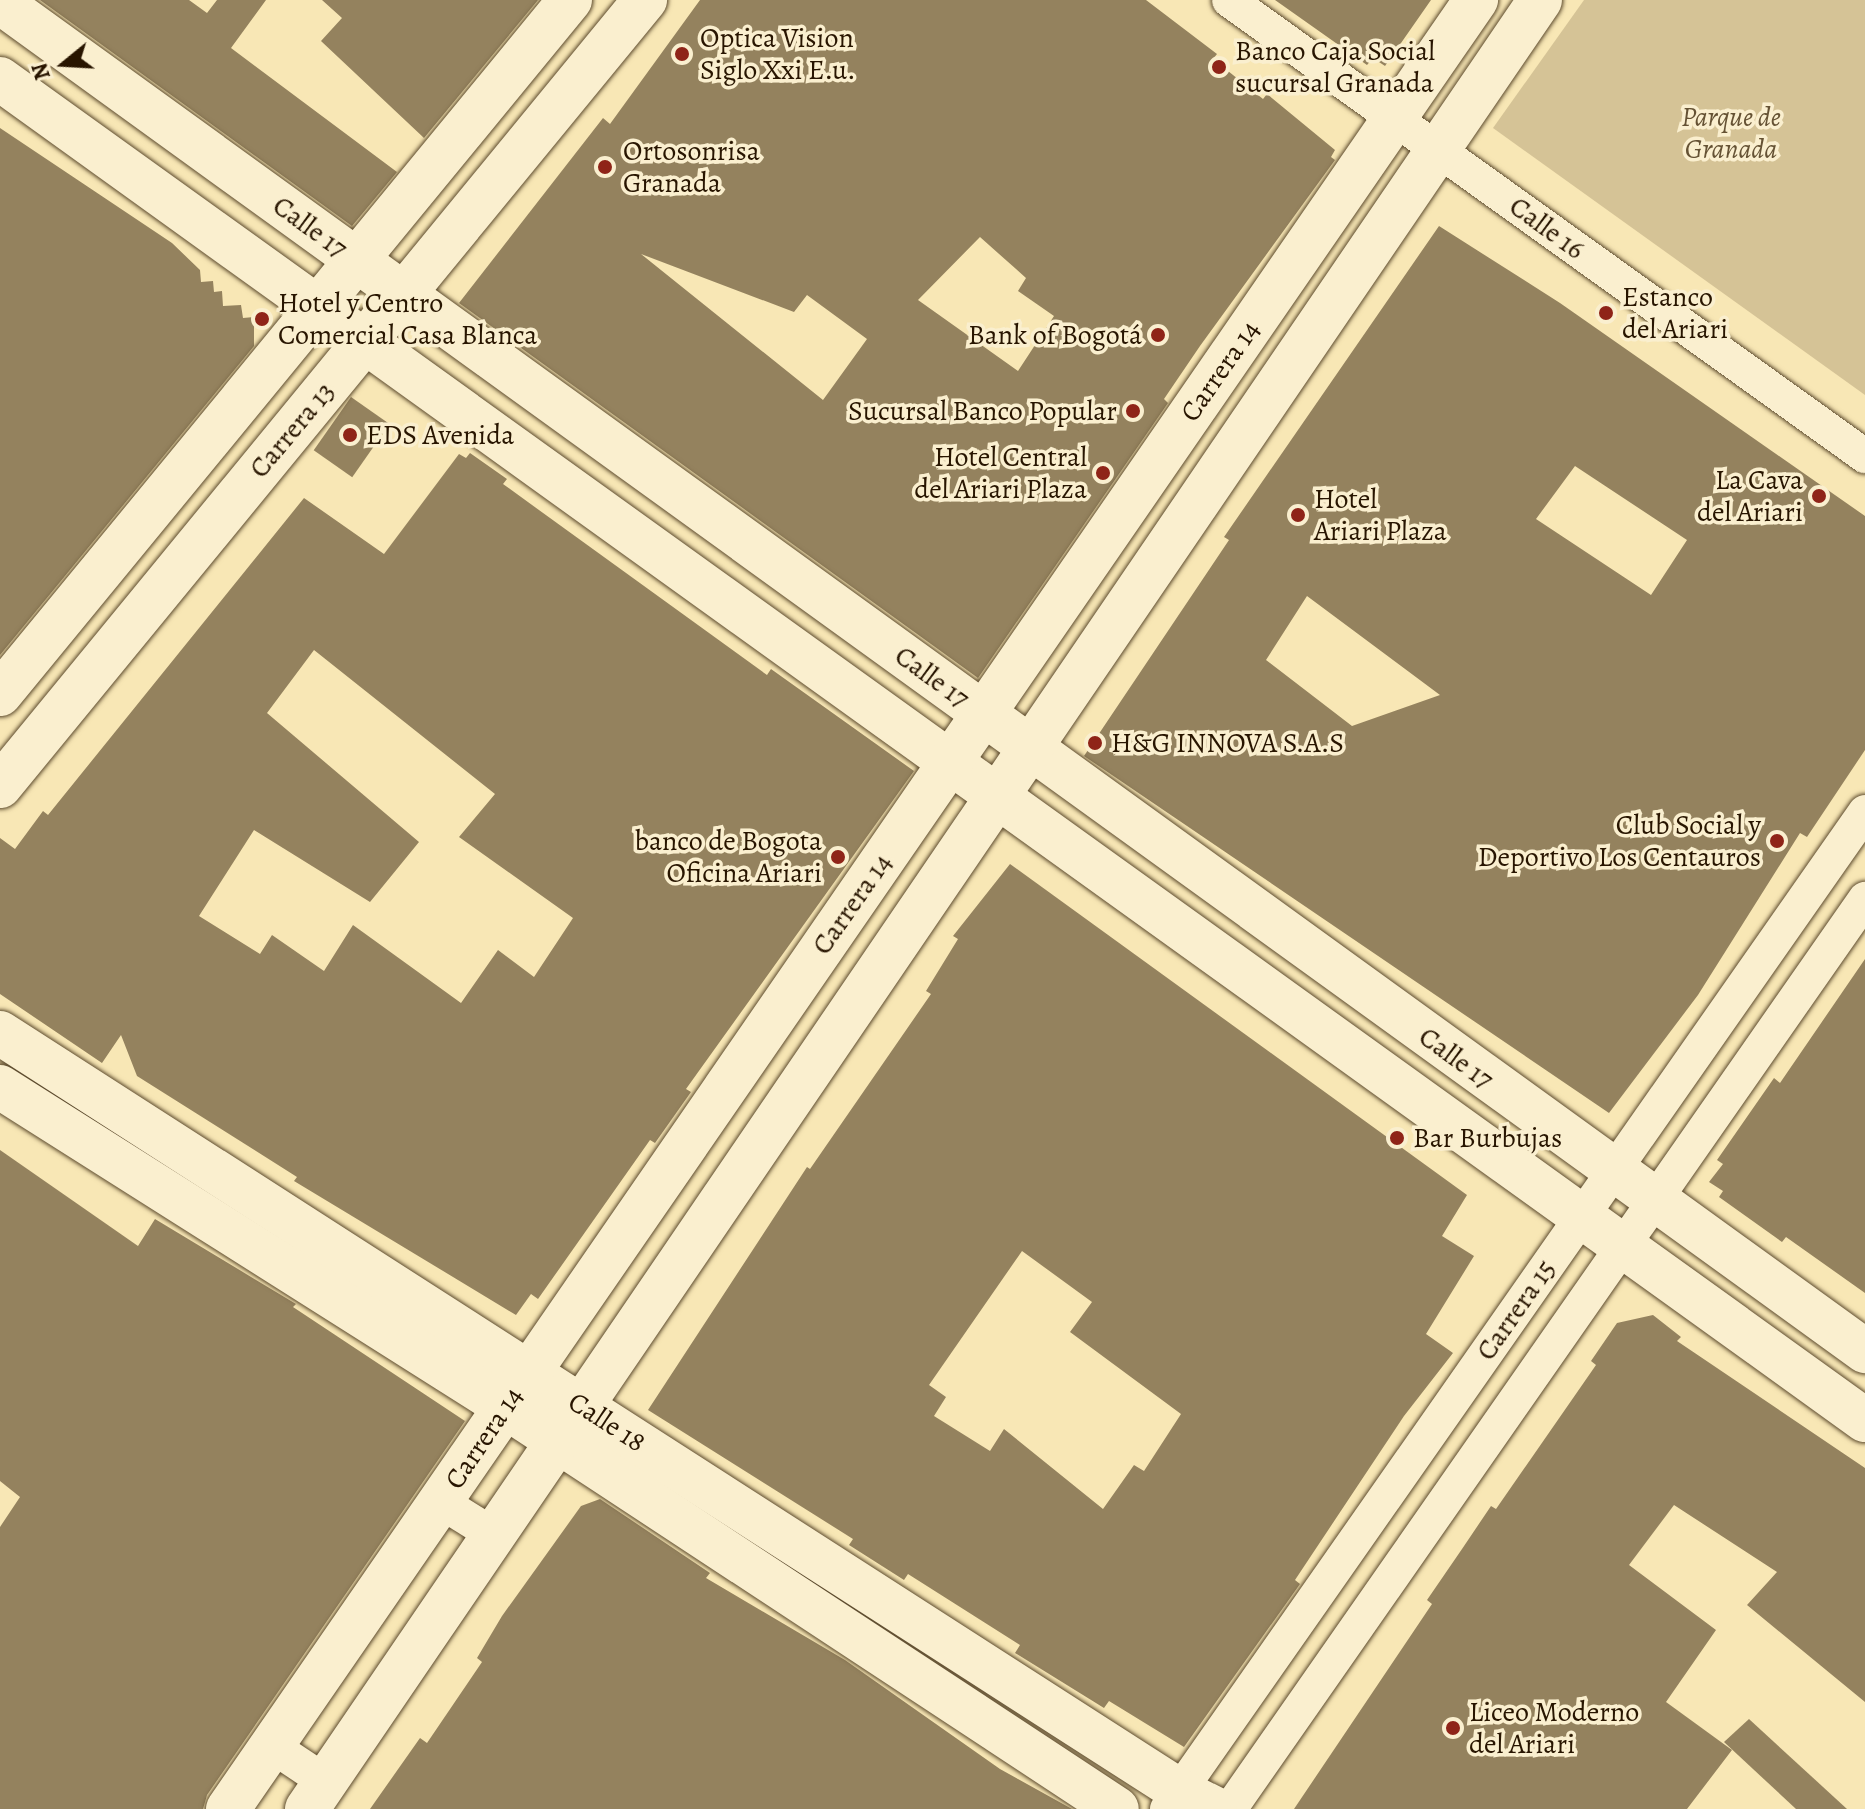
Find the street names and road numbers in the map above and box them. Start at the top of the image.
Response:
street label: Calle 17 [266,189,354,265]
street label: Calle 16 [1503,189,1591,267]
street label: Carrera 14 [1173,314,1267,428]
street label: Carrera 13 [242,375,342,485]
street label: Calle 17 [888,639,976,715]
street label: Carrera 14 [805,847,899,961]
street label: Calle 17 [1412,1020,1500,1096]
street label: Carrera 15 [1469,1253,1563,1367]
street label: Carrera 14 [438,1381,530,1495]
street label: Calle 18 [562,1385,652,1459]

